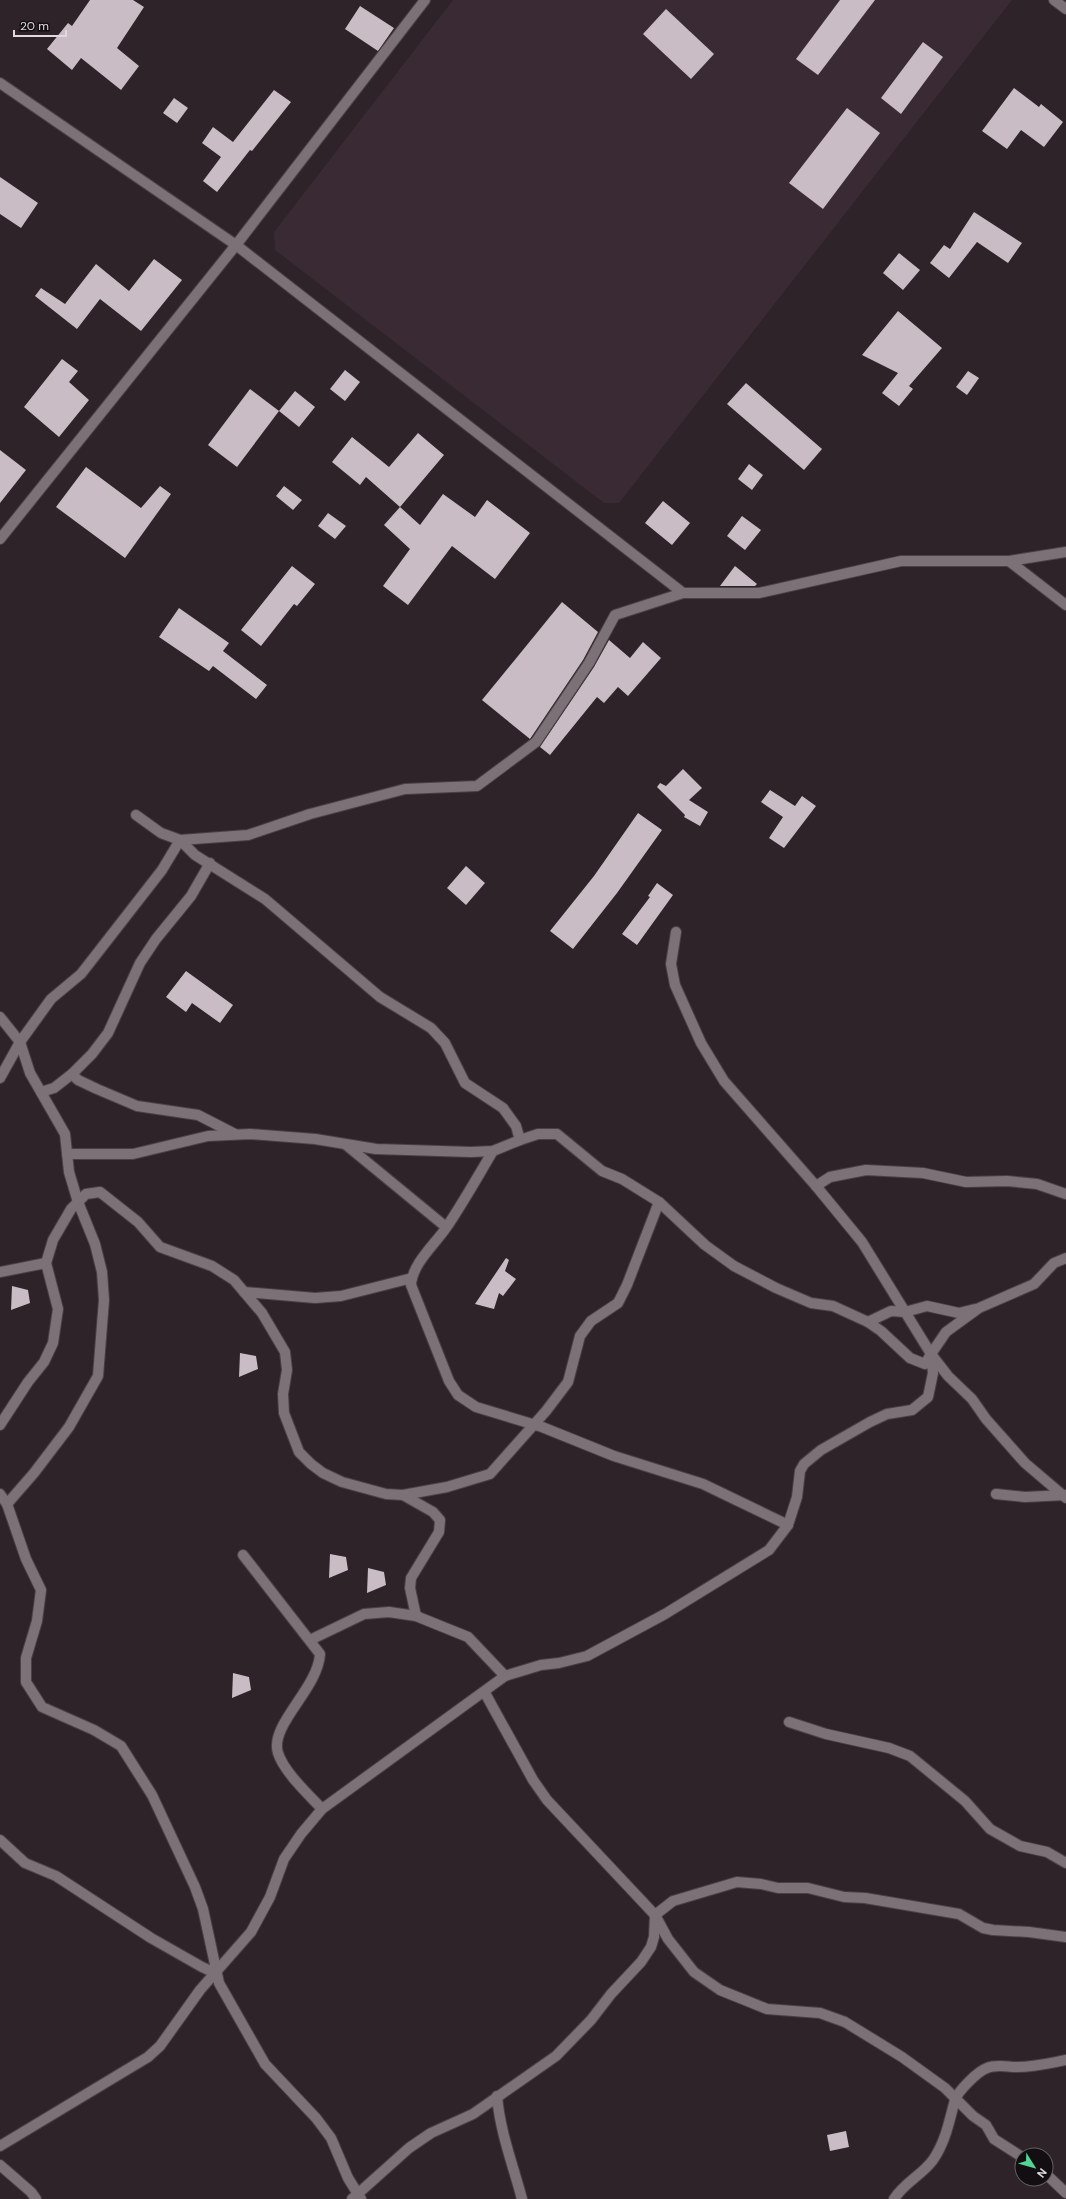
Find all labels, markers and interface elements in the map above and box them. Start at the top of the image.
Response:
scale bar [14,12,66,38]
text: 20 m [20,18,49,34]
north arrow [1014,2147,1054,2187]
text: N [1034,2166,1050,2180]

